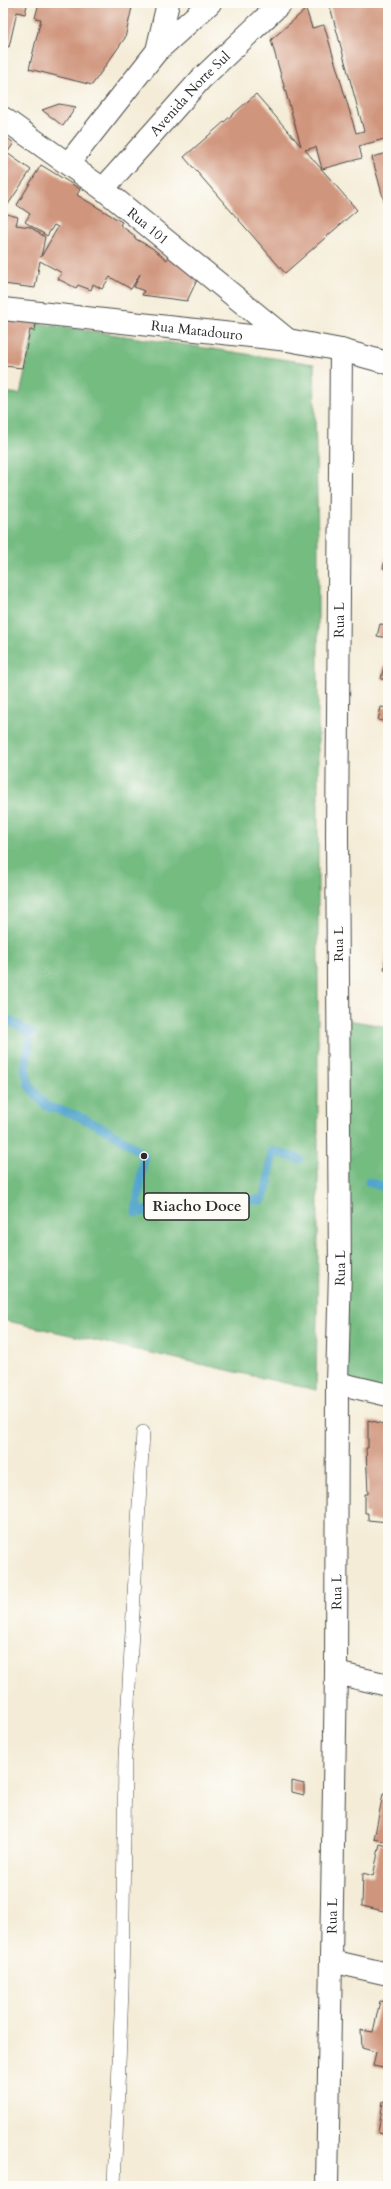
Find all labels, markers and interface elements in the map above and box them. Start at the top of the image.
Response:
street label: Avenida Norte Sul [145,47,234,140]
street label: Rua 101 [123,203,173,249]
street label: Rua Matadouro [150,316,244,345]
street label: Rua L [329,602,348,638]
street label: Rua L [329,926,348,962]
callout: Riacho Doce [144,1193,249,1220]
text: Riacho Doce [153,1196,241,1216]
street label: Rua L [330,1250,350,1286]
street label: Rua L [327,1574,346,1610]
street label: Rua L [322,1898,342,1934]

